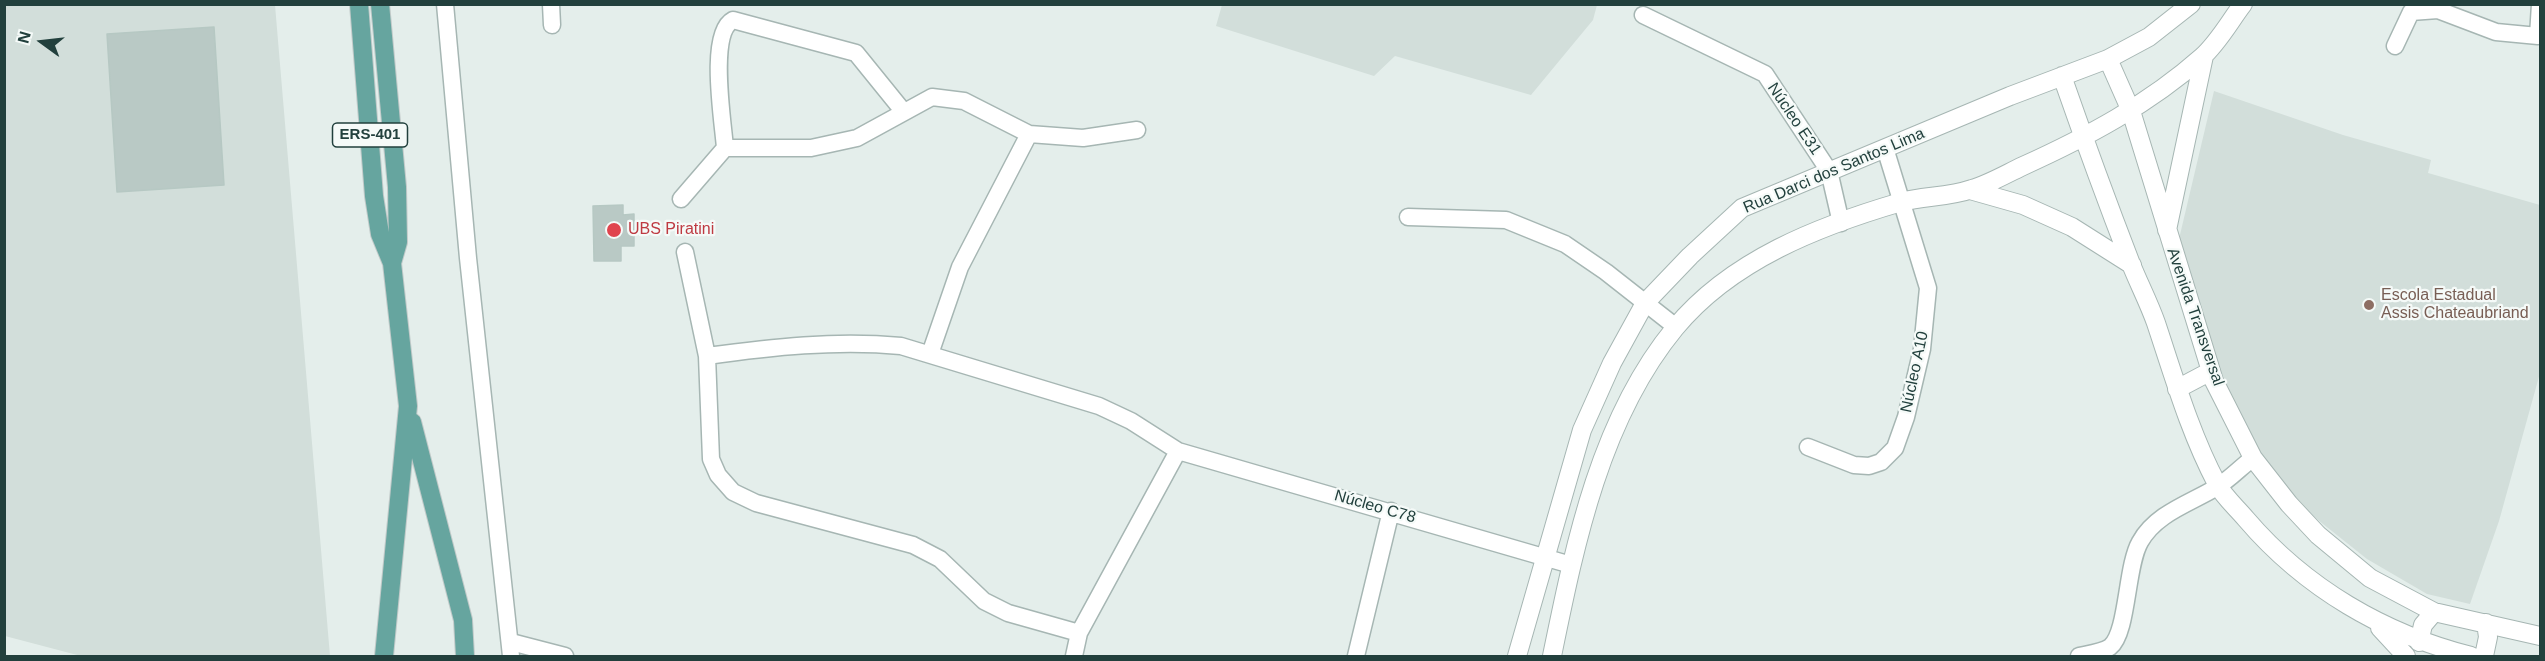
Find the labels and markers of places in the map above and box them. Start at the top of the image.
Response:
place label: UBS Piratini [628,220,714,240]
marker: UBS Piratini [605,221,623,239]
place label: Escola Estadual Assis Chateaubriand [2381,286,2529,324]
marker: Escola Estadual Assis Chateaubriand [2362,298,2376,312]

